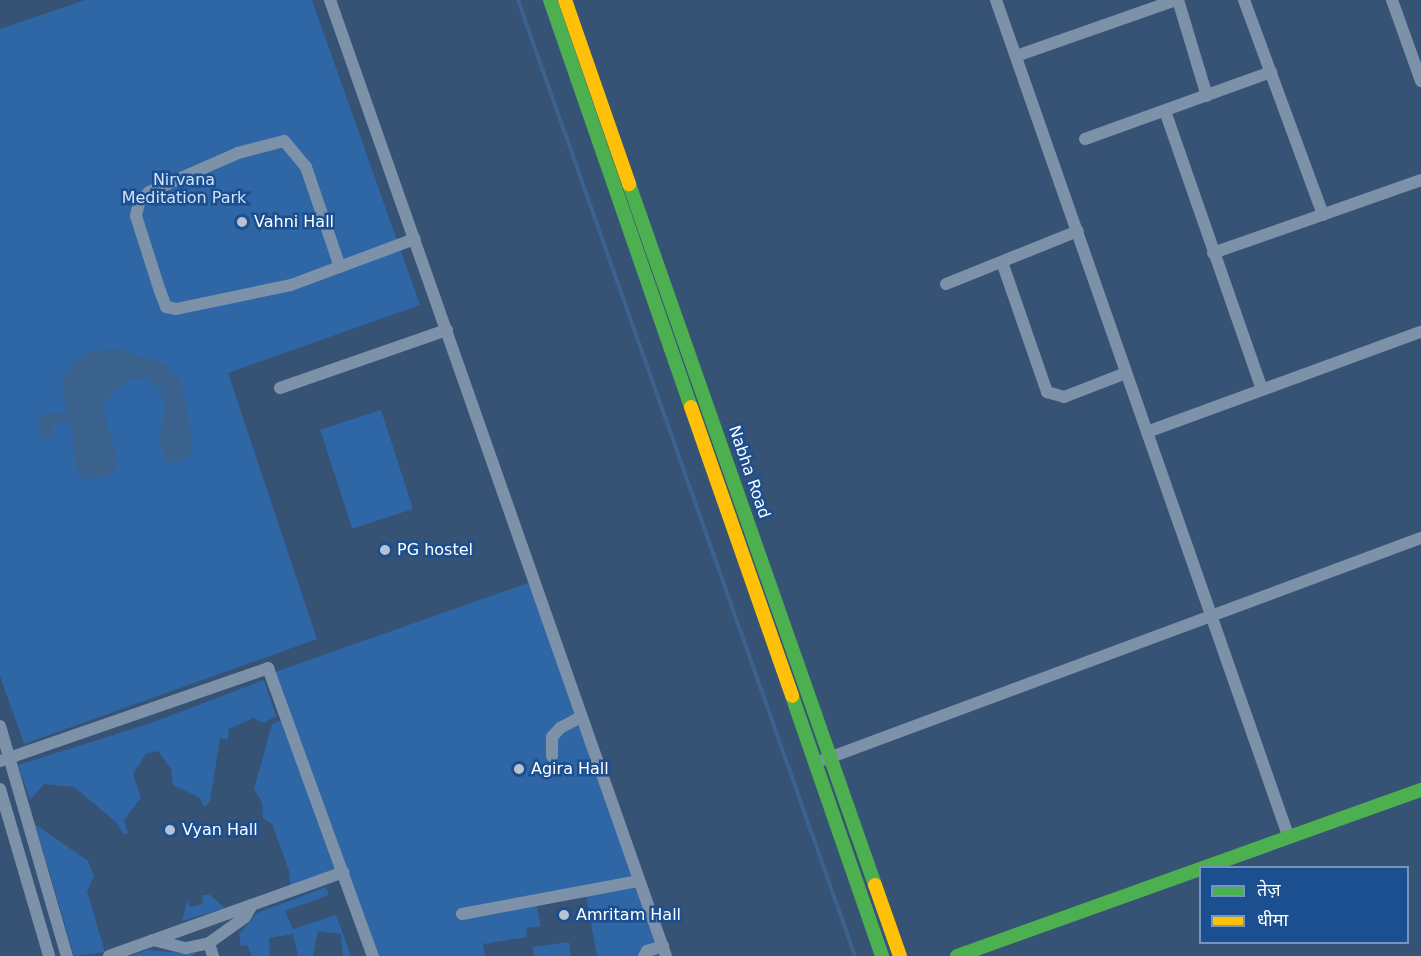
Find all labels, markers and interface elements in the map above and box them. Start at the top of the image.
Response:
park label: Nirvana Meditation Park [122,170,246,208]
place label: Vahni Hall [254,212,334,232]
marker: Vahni Hall [235,215,249,229]
street label: Nabha Road [724,423,774,521]
place label: PG hostel [397,540,473,560]
marker: PG hostel [378,543,392,557]
place label: Agira Hall [531,759,609,779]
marker: Agira Hall [512,762,526,776]
place label: Vyan Hall [182,820,258,840]
marker: Vyan Hall [163,823,177,837]
legend [1199,866,1409,944]
text: तेज़ [1257,879,1281,900]
place label: Amritam Hall [576,905,681,925]
marker: Amritam Hall [557,908,571,922]
text: धीमा [1257,909,1288,930]

